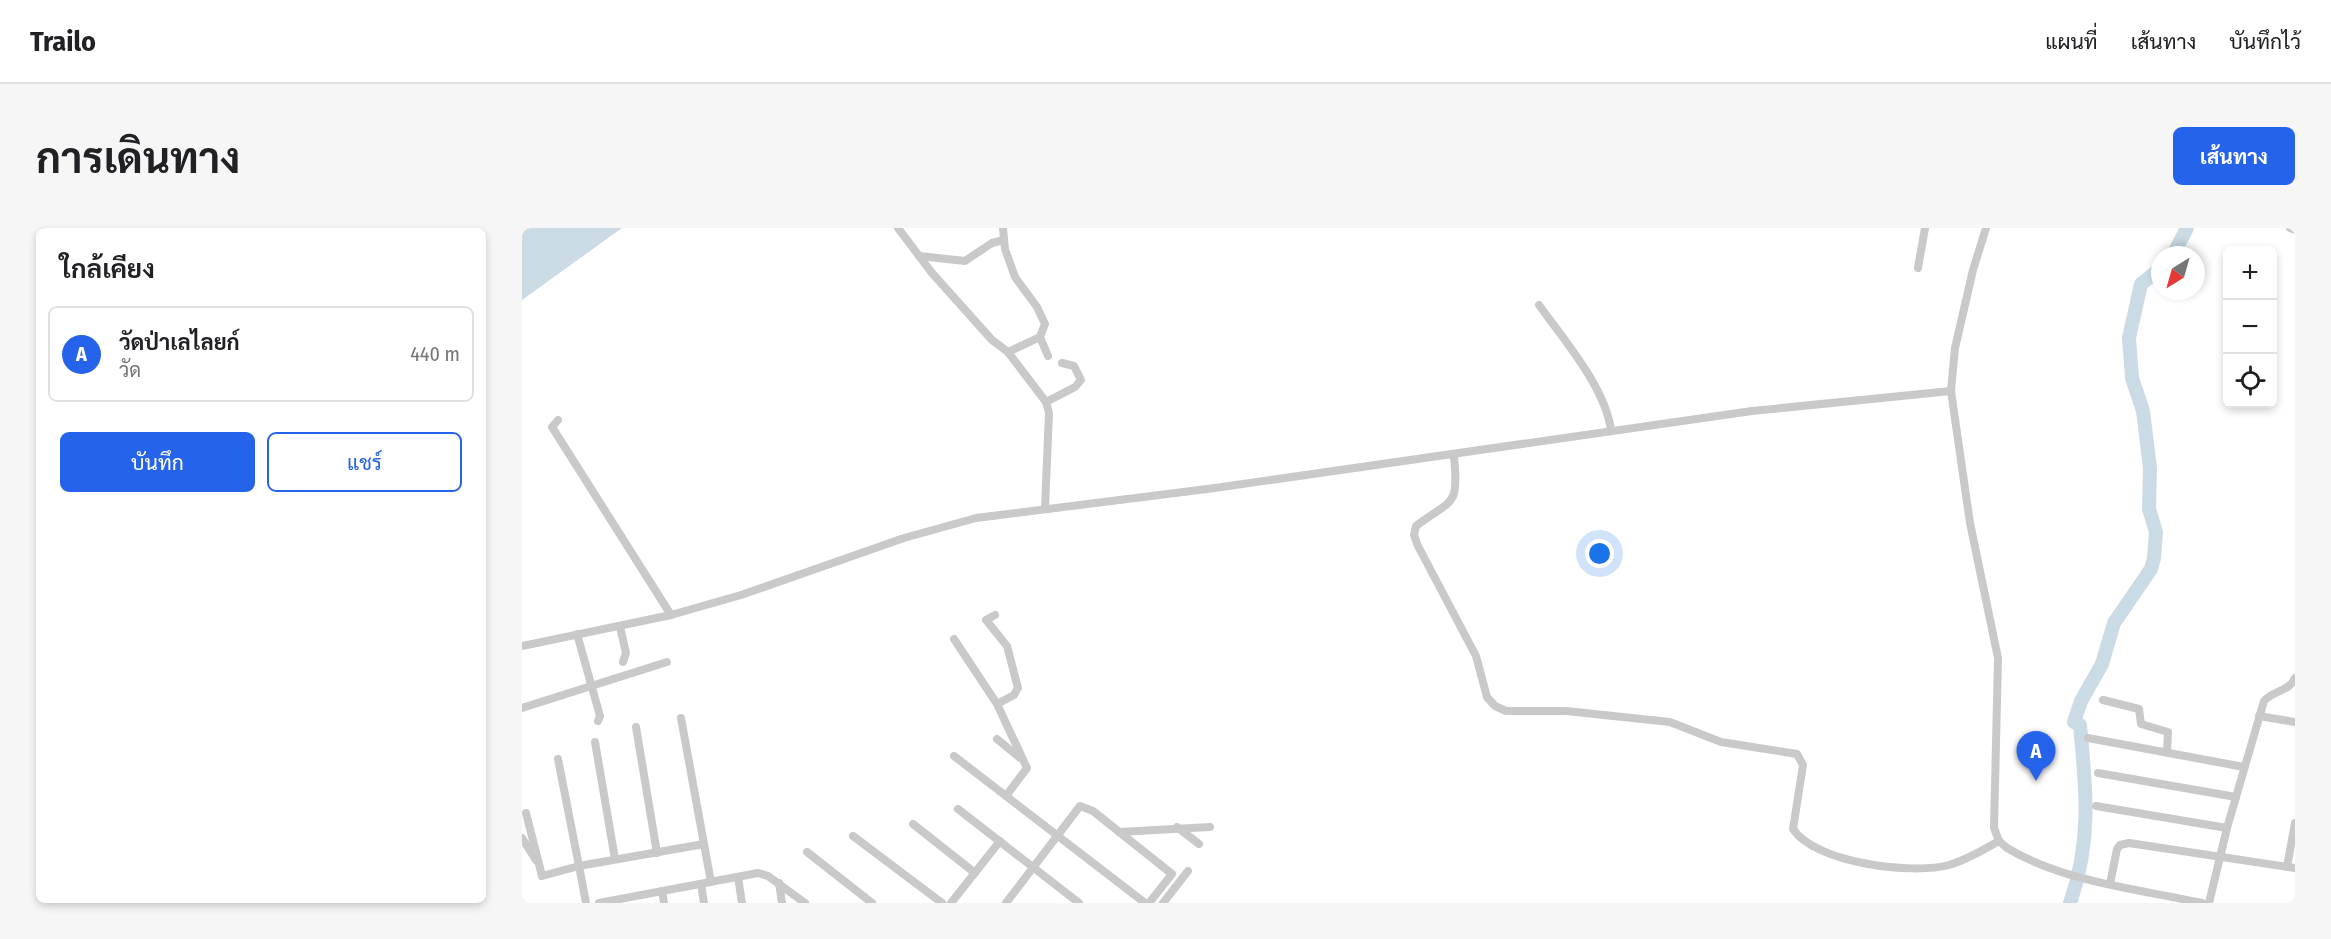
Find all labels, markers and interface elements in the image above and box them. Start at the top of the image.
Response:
text: Trailo [30,25,96,58]
text: แผนที่ [2045,29,2098,55]
text: เส้นทาง [2131,29,2196,55]
text: บันทึกไว้ [2229,29,2301,55]
button: เส้นทาง [2173,127,2295,185]
text: การเดินทาง [36,134,240,184]
north arrow [2151,246,2205,300]
map controls [2223,246,2277,408]
button: + [2223,246,2277,300]
text: ใกล้เคียง [60,254,155,285]
button: − [2223,300,2277,354]
text: วัดป่าเลไลยก์ [119,329,240,356]
text: A [76,342,87,366]
text: 440 m [410,342,460,366]
button: locate [2223,354,2277,408]
text: วัด [119,358,141,382]
button: บันทึก [60,432,255,492]
button: แชร์ [267,432,462,492]
your location [1585,539,1614,568]
pin: A [2016,732,2056,781]

